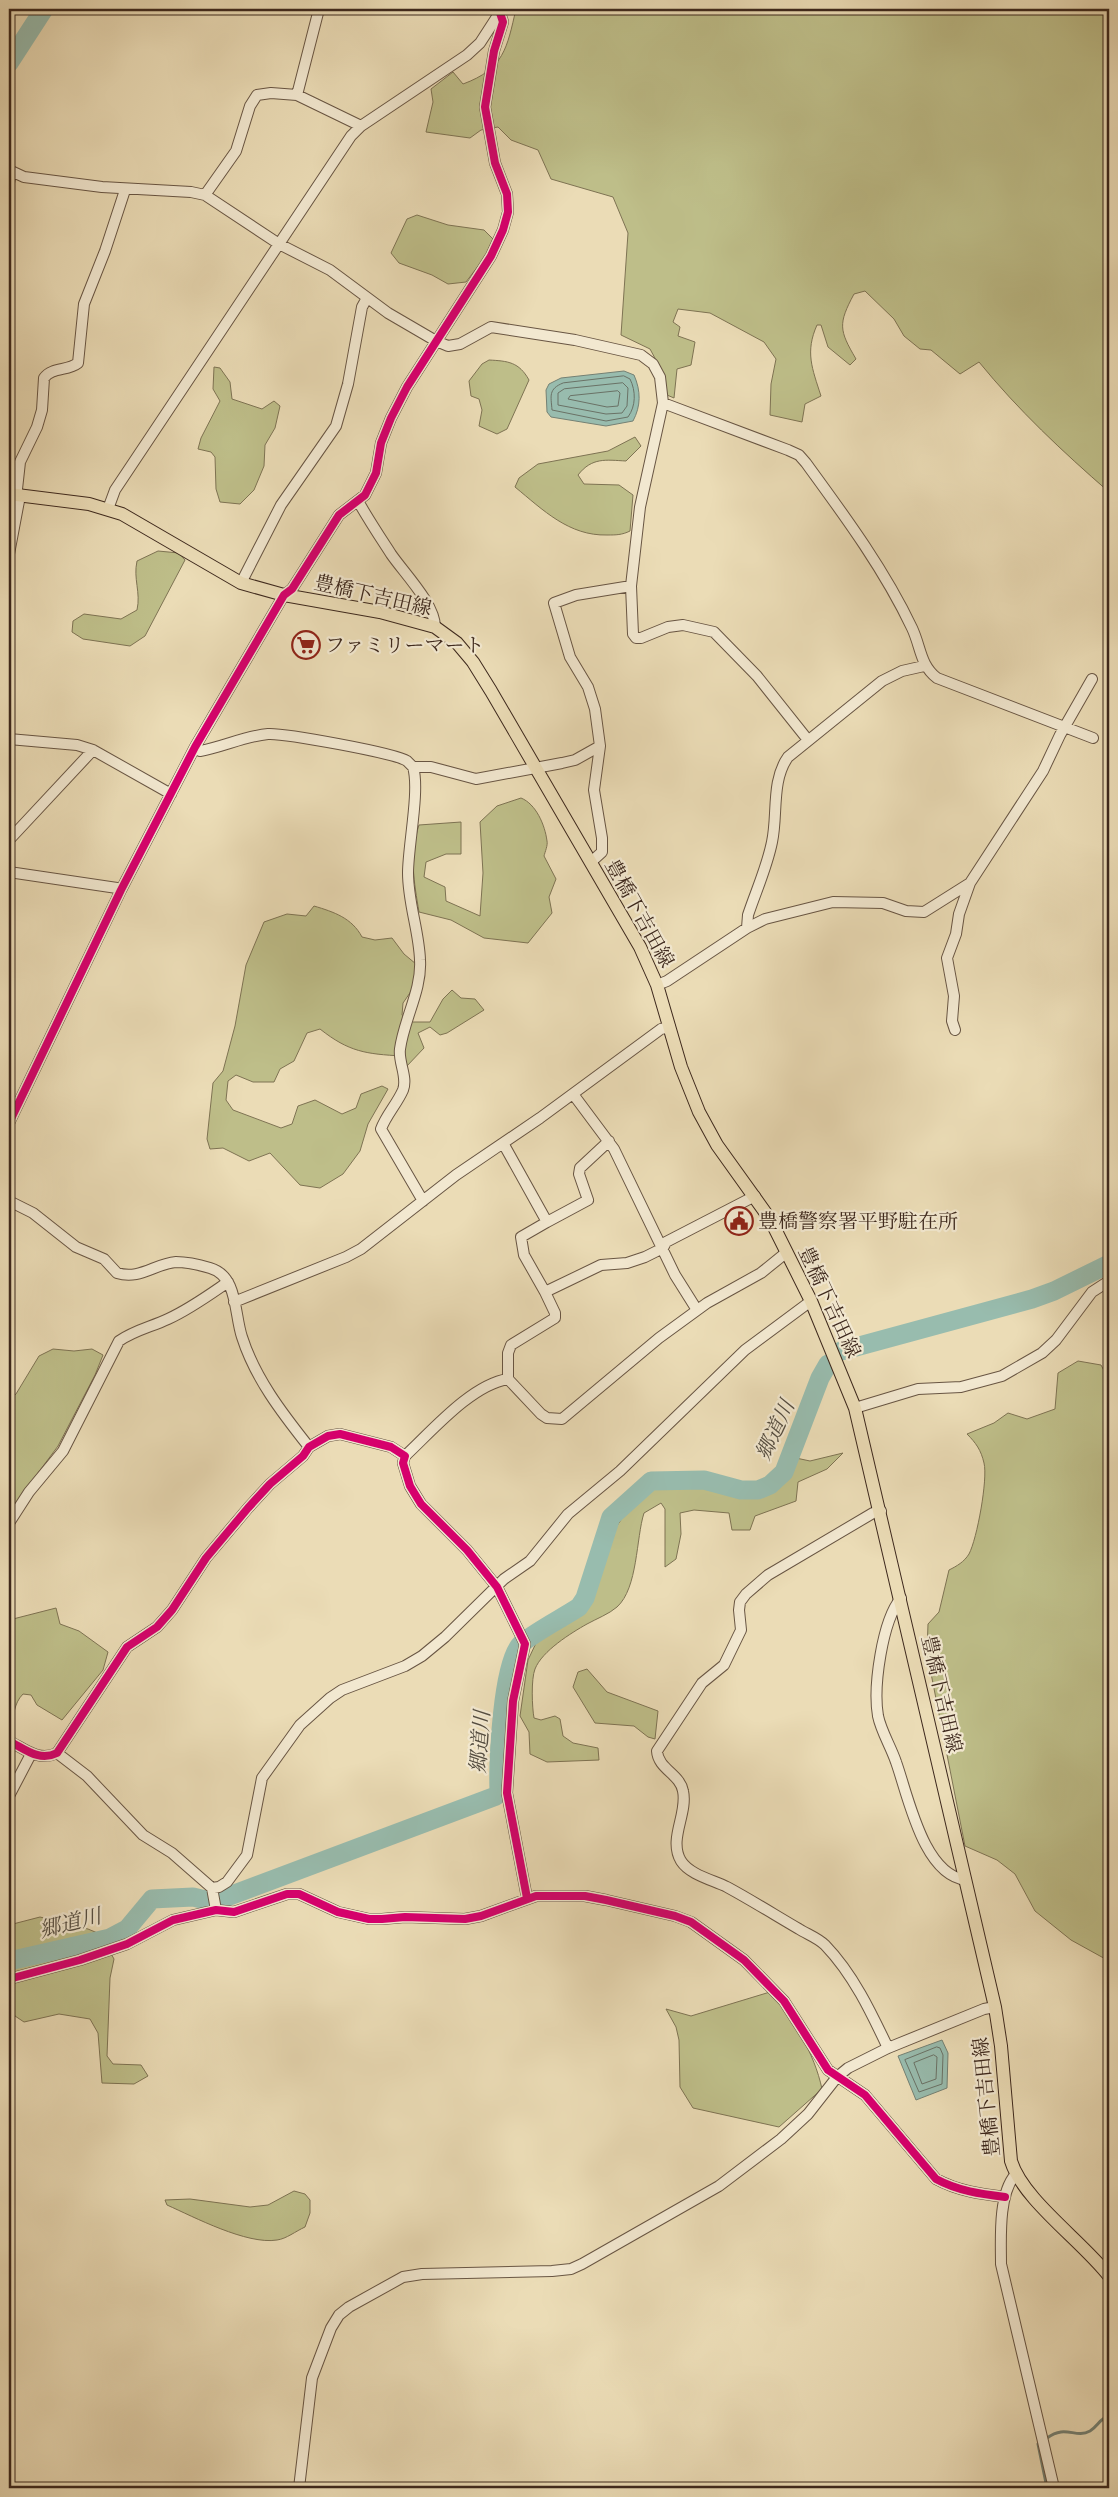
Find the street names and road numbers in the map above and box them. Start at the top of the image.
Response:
street label: 豊橋下吉田線 [311,569,434,622]
street label: 豊橋下吉田線 [599,854,680,972]
street label: 豊橋下吉田線 [792,1242,867,1362]
street label: 豊橋下吉田線 [915,1633,968,1756]
street label: 豊橋下吉田線 [967,2036,1006,2158]

